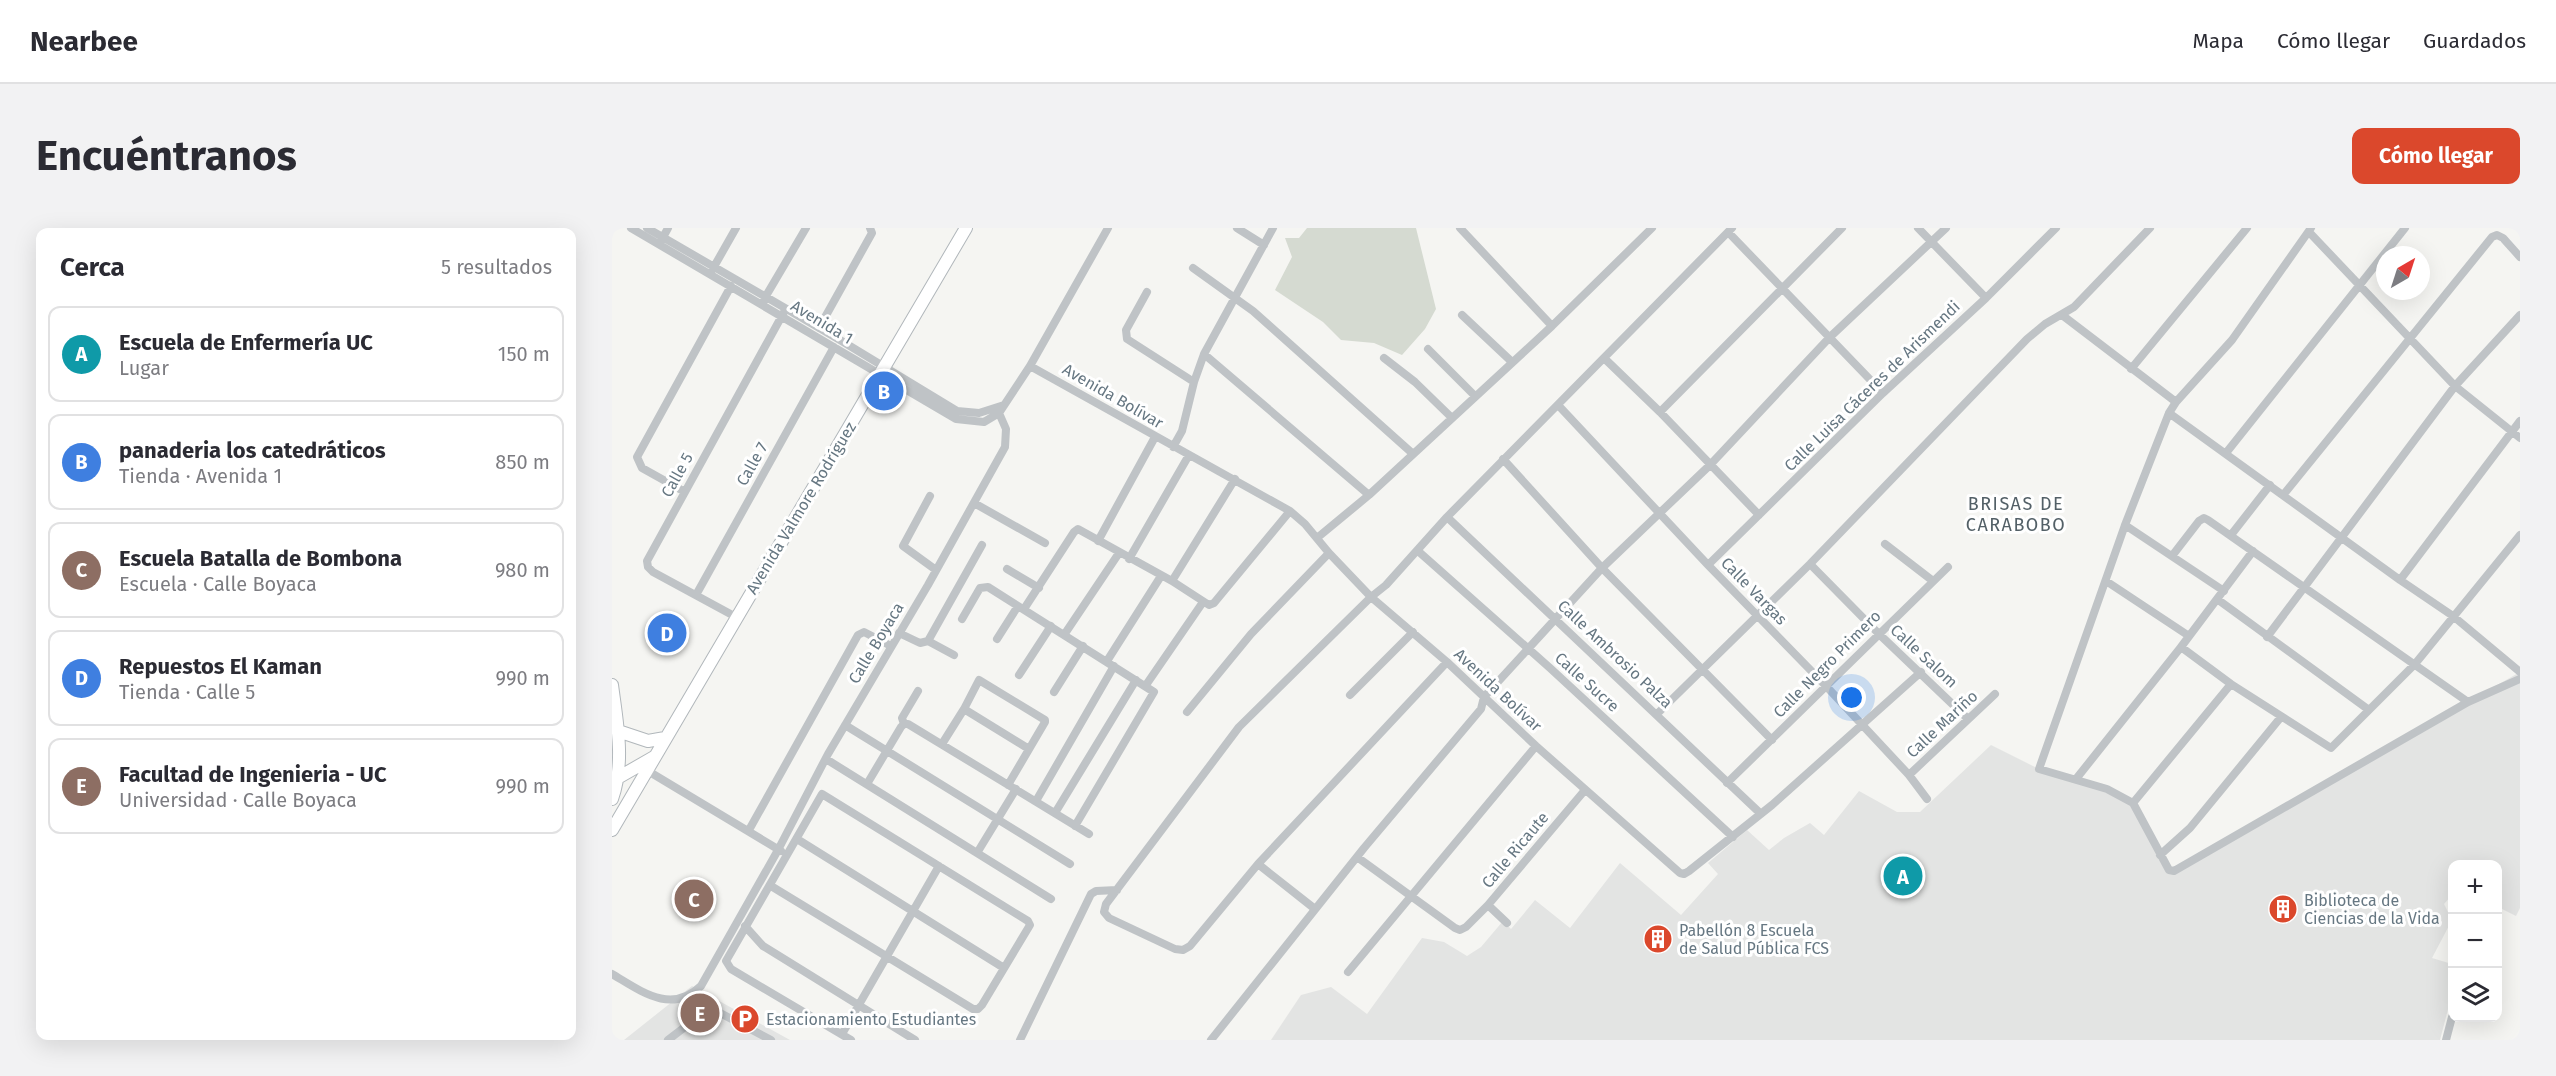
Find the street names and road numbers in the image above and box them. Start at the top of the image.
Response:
street label: Avenida 1 [788,296,856,348]
street label: Calle Luisa Cáceres de Arismendi [1780,297,1964,475]
street label: Avenida Bolívar [1059,360,1167,433]
street label: Avenida Valmore Rodríguez [742,418,860,598]
street label: Calle 7 [732,439,772,489]
street label: Calle 5 [657,450,697,500]
street label: Calle Vargas [1717,553,1791,629]
street label: Calle Ambrosio Palza [1554,596,1676,712]
street label: Calle Boyaca [844,599,908,687]
street label: Calle Negro Primero [1769,606,1885,722]
street label: Calle Salom [1887,620,1961,692]
street label: Avenida Bolívar [1450,645,1546,736]
street label: Calle Sucre [1551,648,1623,716]
street label: Calle Mariño [1903,686,1981,762]
street label: Calle Ricaute [1478,808,1552,892]

